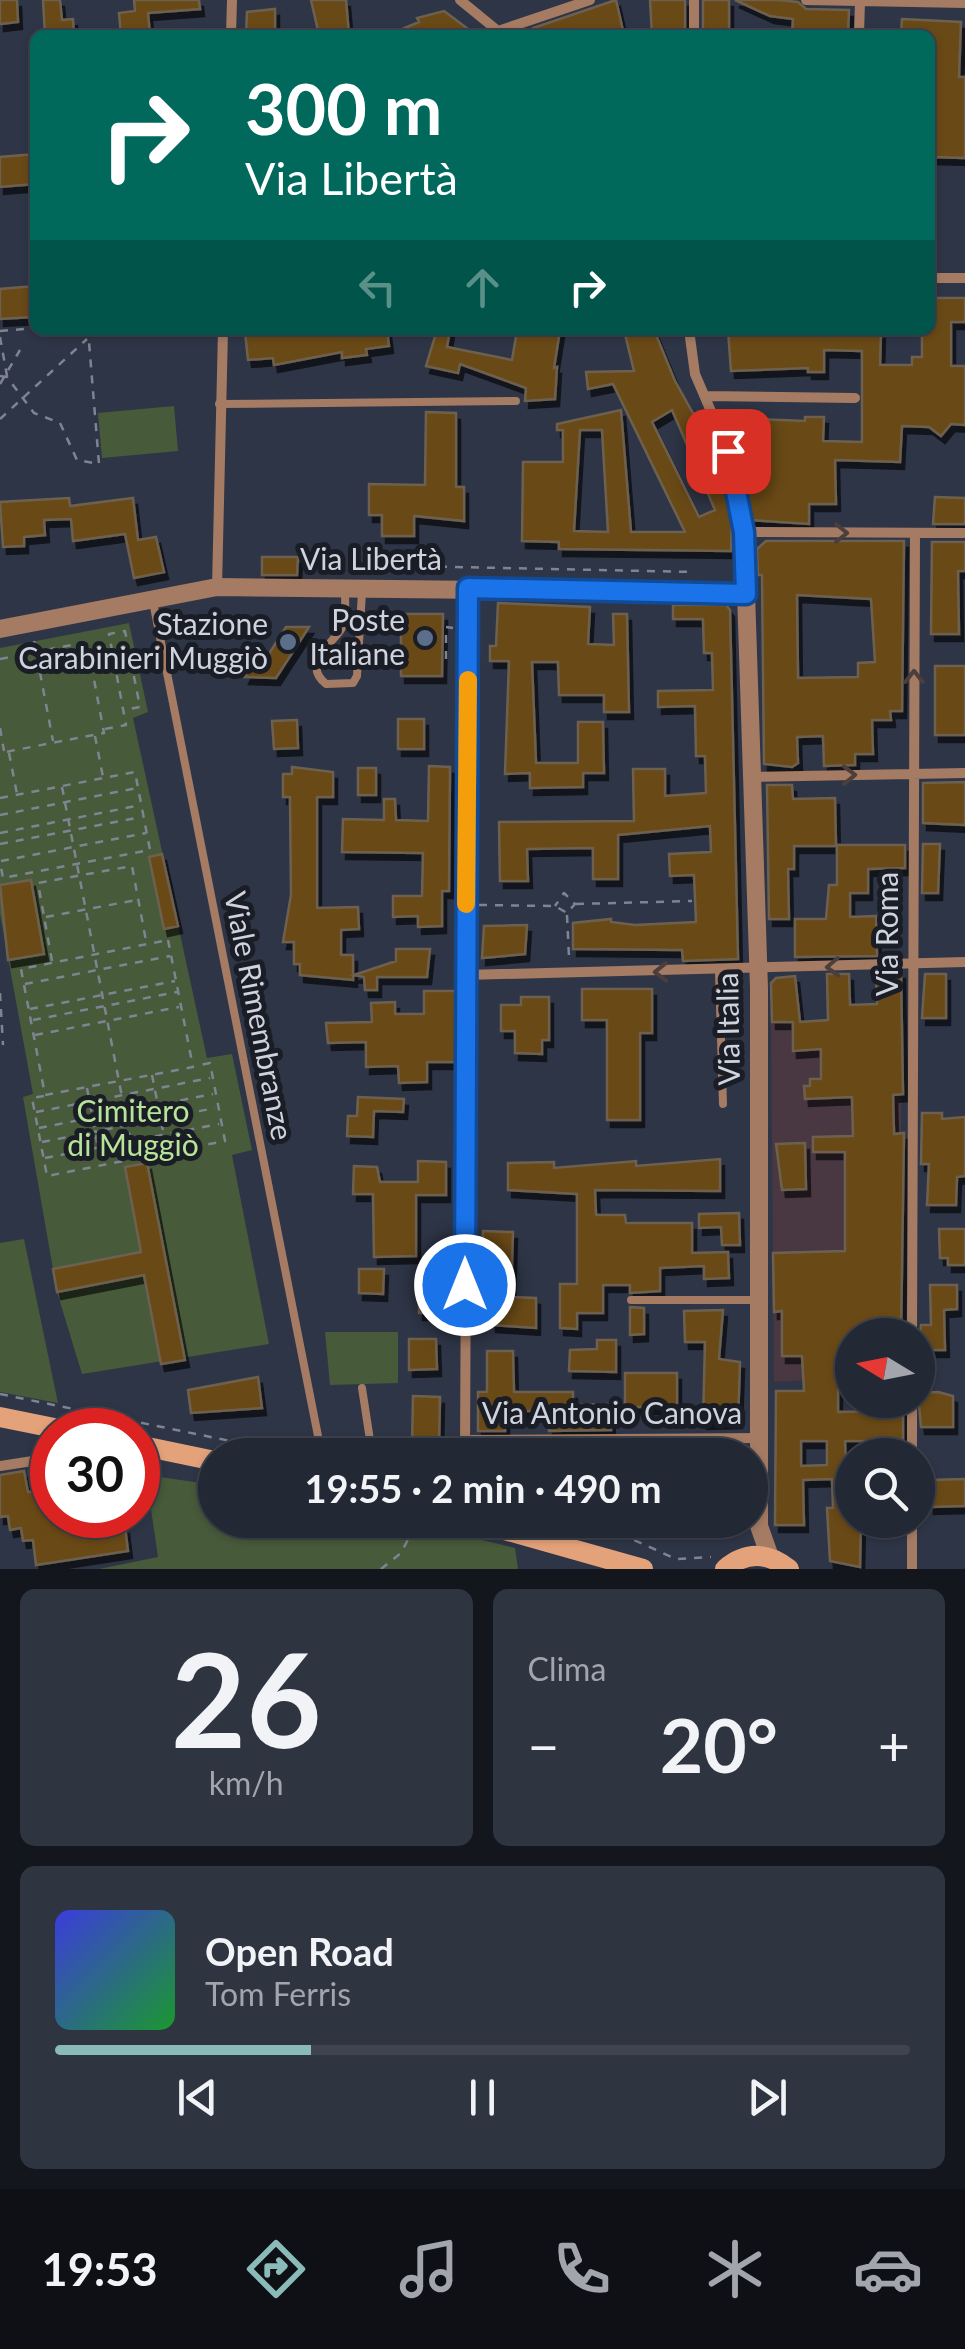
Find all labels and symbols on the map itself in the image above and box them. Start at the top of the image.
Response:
pin [686,409,771,494]
one-way arrow [834,522,850,544]
street label: Via Libertà [300,540,442,576]
place label: Poste Italiane [310,601,405,671]
place label: Stazione Carabinieri Muggiò [18,605,268,675]
marker: Poste Italiane [414,627,436,649]
marker: Stazione Carabinieri Muggiò [277,631,299,653]
one-way arrow [903,668,925,684]
one-way arrow [841,765,857,786]
street label: Via Roma [868,872,904,996]
street label: Viale Rimembranze [218,888,302,1143]
one-way arrow [824,957,840,978]
one-way arrow [652,961,668,983]
street label: Via Italia [708,972,746,1086]
park label: Cimitero di Muggiò [67,1092,199,1162]
position arrow [413,1233,517,1337]
north arrow [835,1318,935,1418]
street label: Via Antonio Canova [482,1394,742,1430]
speed limit sign: 30 [30,1408,160,1538]

